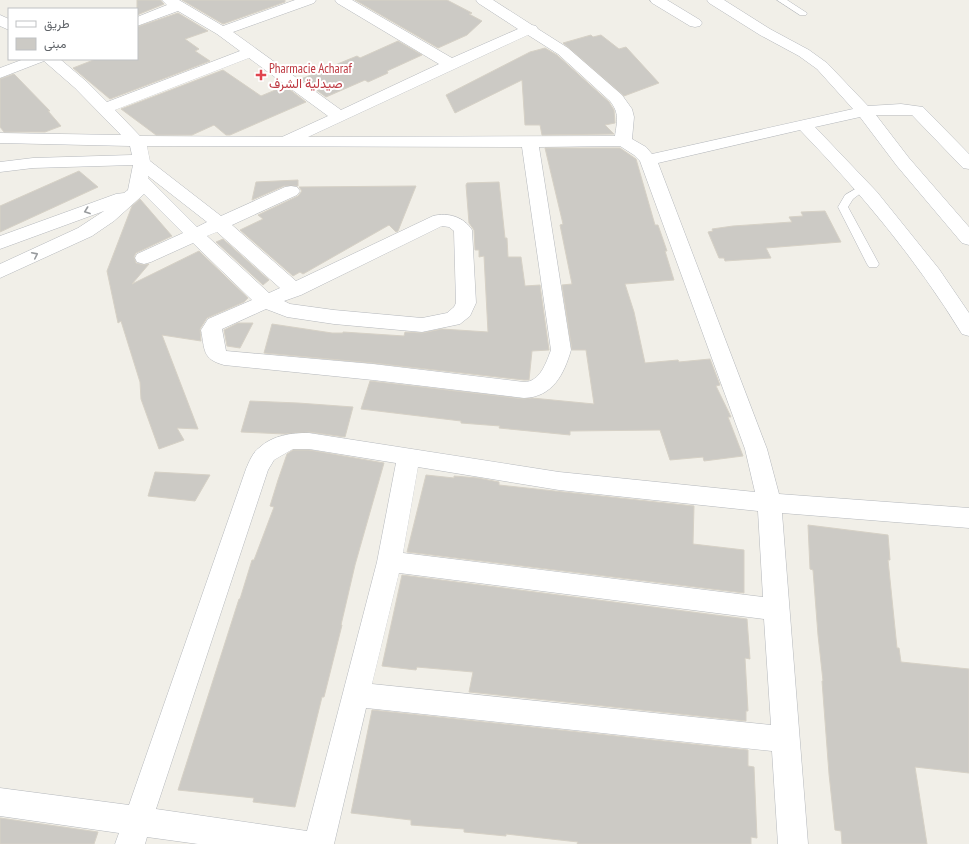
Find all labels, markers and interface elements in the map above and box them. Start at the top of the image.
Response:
legend [8,8,138,60]
text: طريق [44,16,70,32]
text: مبنى [44,36,66,52]
place label: Pharmacie Acharaf صيدلية الشرف [269,60,353,92]
marker: Pharmacie Acharaf صيدلية الشرف [256,70,266,80]
one-way arrow [83,206,90,214]
one-way arrow [31,252,38,260]

